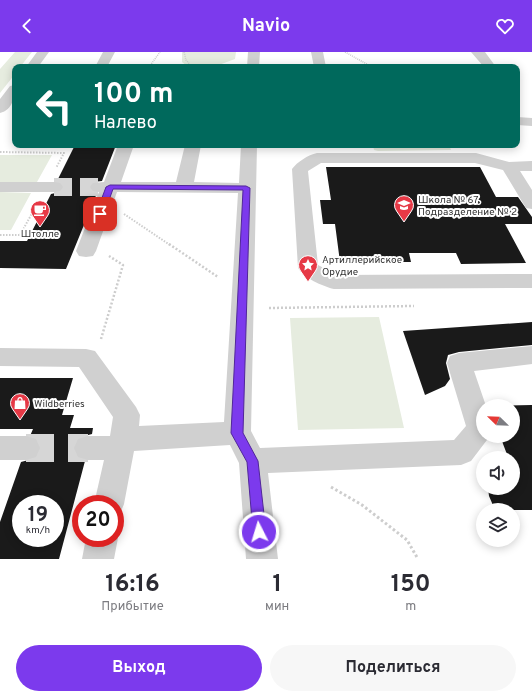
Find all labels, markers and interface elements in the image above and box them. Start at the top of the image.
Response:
icon: back [16,15,38,37]
text: Navio [242,15,290,38]
icon: heart [494,15,516,37]
text: 100 m [94,77,174,113]
icon: left [28,80,80,132]
text: Налево [94,112,157,135]
school or university icon: Школа № 67. Подразделение № 2 [393,194,415,222]
place label: Школа № 67. Подразделение № 2 [418,194,517,219]
pin [83,197,117,231]
cafe icon: Штолле [29,199,51,227]
icon: arrive [89,203,111,225]
place label: Штолле [21,228,59,241]
place icon: Артиллерийское Орудие [297,254,319,282]
place label: Артиллерийское Орудие [322,254,402,279]
shop icon: Wildberries [9,392,31,420]
place label: Wildberries [34,398,85,411]
north arrow [476,399,520,443]
map controls [476,399,520,547]
button: sound [476,451,520,495]
speed limit sign: 20 [72,495,124,547]
text: 19 [28,503,48,529]
button: layers [476,503,520,547]
position arrow [238,511,280,553]
text: km/h [26,524,50,537]
text: 16:16 [105,570,160,600]
text: 1 [272,570,282,600]
text: 150 [391,570,431,600]
text: Прибытие [101,599,164,615]
text: мин [265,599,289,615]
text: m [405,599,416,615]
button: Выход [16,645,262,691]
button: Поделиться [270,645,516,691]

